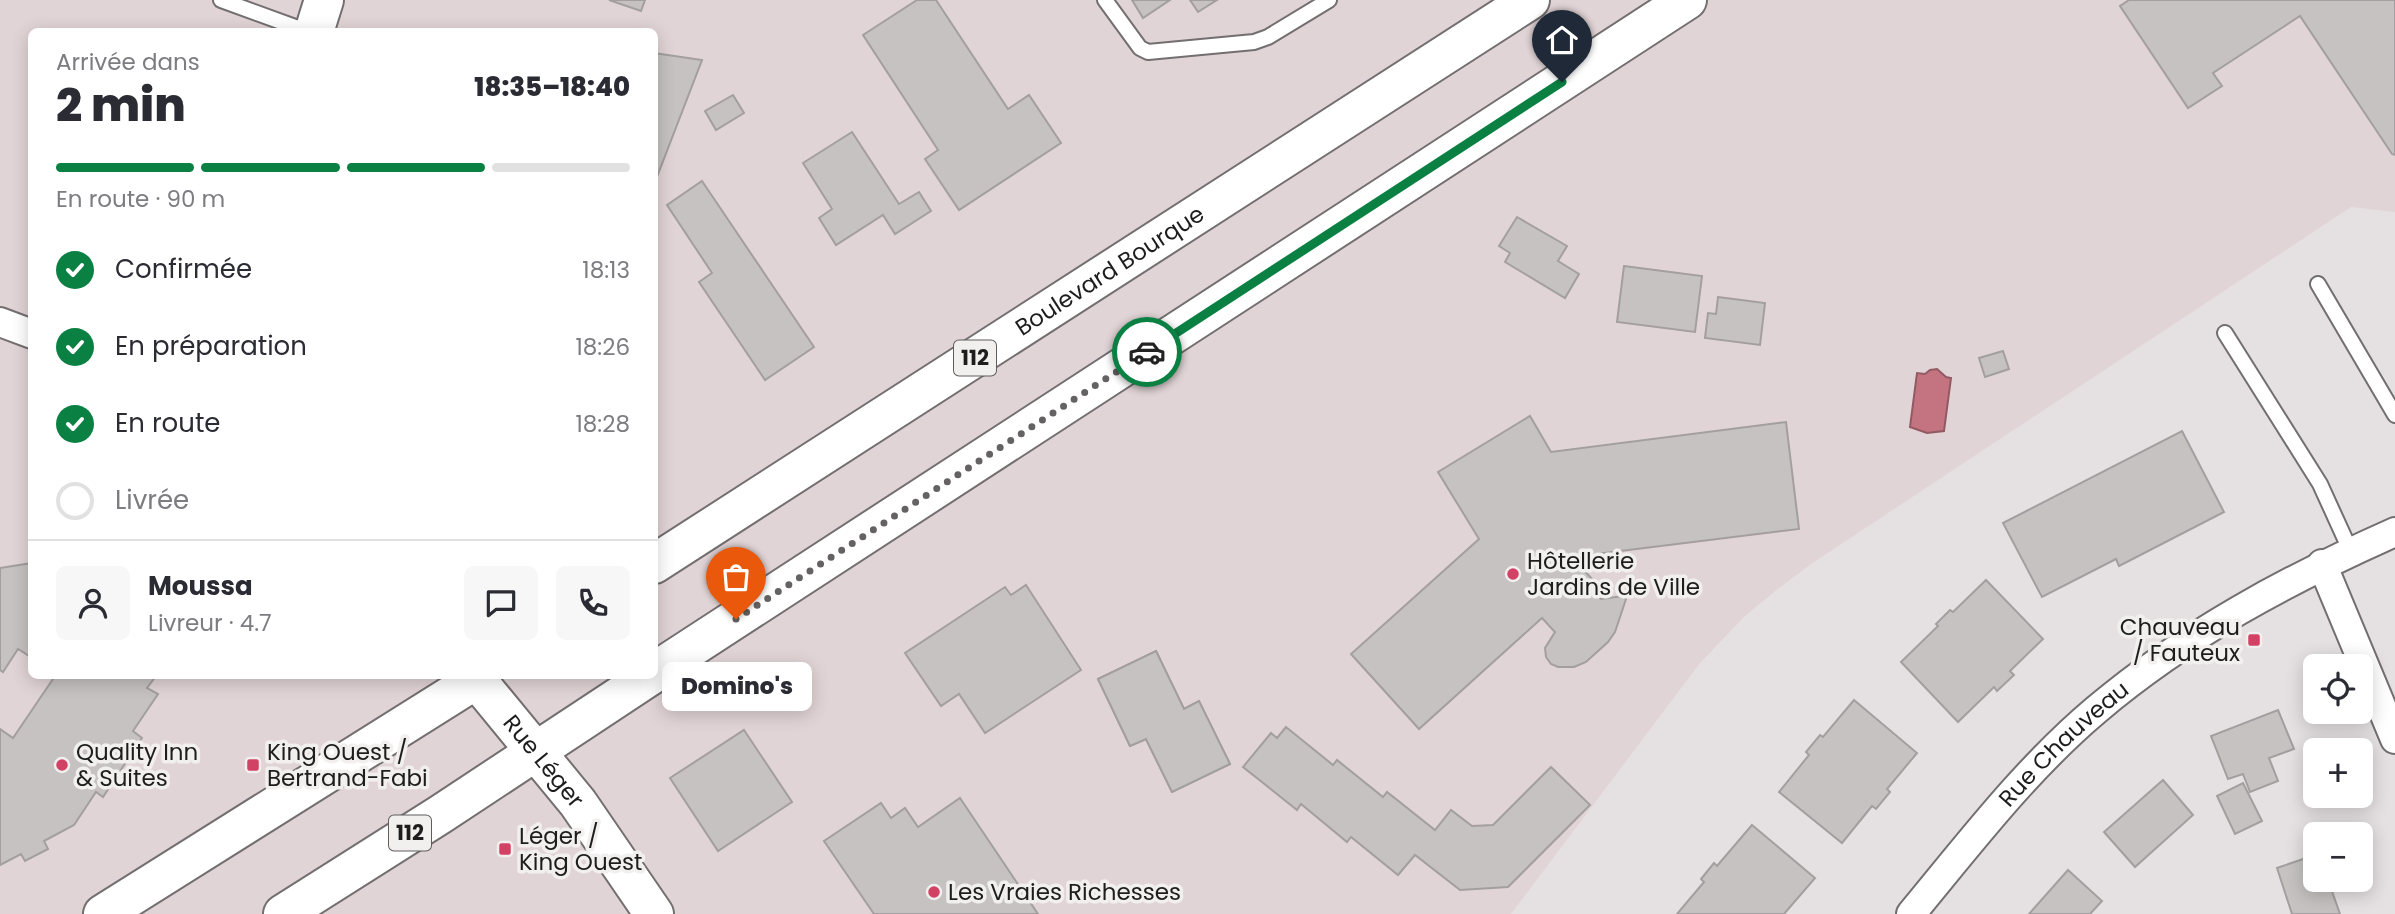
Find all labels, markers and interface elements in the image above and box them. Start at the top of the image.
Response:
pin [1532,10,1592,82]
icon: home [1543,21,1581,59]
text: Arrivée dans [56,46,200,78]
text: 18:35–18:40 [474,69,630,105]
text: 2 min [56,73,186,137]
text: En route · 90 m [56,183,225,215]
street label: Boulevard Bourque [1009,198,1210,343]
icon: check [56,251,94,289]
text: Confirmée [115,251,252,287]
text: 18:13 [582,254,630,286]
courier [1112,317,1182,387]
icon: check [56,328,94,366]
text: En préparation [115,328,307,364]
text: 18:26 [575,331,630,363]
icon: car [1128,333,1166,371]
road number: 112 [954,340,996,376]
icon: check [56,405,94,443]
text: En route [115,405,220,441]
text: 18:28 [575,408,630,440]
text: Livrée [115,482,189,518]
place label: Hôtellerie Jardins de Ville [1527,545,1700,603]
pin [706,547,766,619]
icon: bag [717,558,755,596]
button: person [56,566,130,640]
button: chat [464,566,538,640]
button: phone [556,566,630,640]
marker: Hôtellerie Jardins de Ville [1505,566,1521,582]
text: Moussa [148,568,253,604]
text: Livreur · 4.7 [148,607,272,639]
place label: Chauveau / Fauteux [2120,611,2240,669]
marker: Chauveau / Fauteux [2246,632,2262,648]
map controls [2303,654,2373,892]
button: locate [2303,654,2373,724]
callout: Domino's [661,661,811,710]
text: Domino's [681,670,793,702]
street label: Rue Chauveau [1991,674,2135,814]
street label: Rue Léger [496,708,591,814]
place label: Quality Inn & Suites [76,736,198,794]
place label: King Ouest / Bertrand-Fabi [267,736,428,794]
button: + [2303,738,2373,808]
marker: Quality Inn & Suites [54,757,70,773]
marker: King Ouest / Bertrand-Fabi [245,757,261,773]
road number: 112 [389,816,431,850]
place label: Léger / King Ouest [519,820,642,878]
button: − [2303,822,2373,892]
marker: Léger / King Ouest [497,841,513,857]
place label: Les Vraies Richesses [948,876,1181,908]
marker: Les Vraies Richesses [926,884,942,900]

